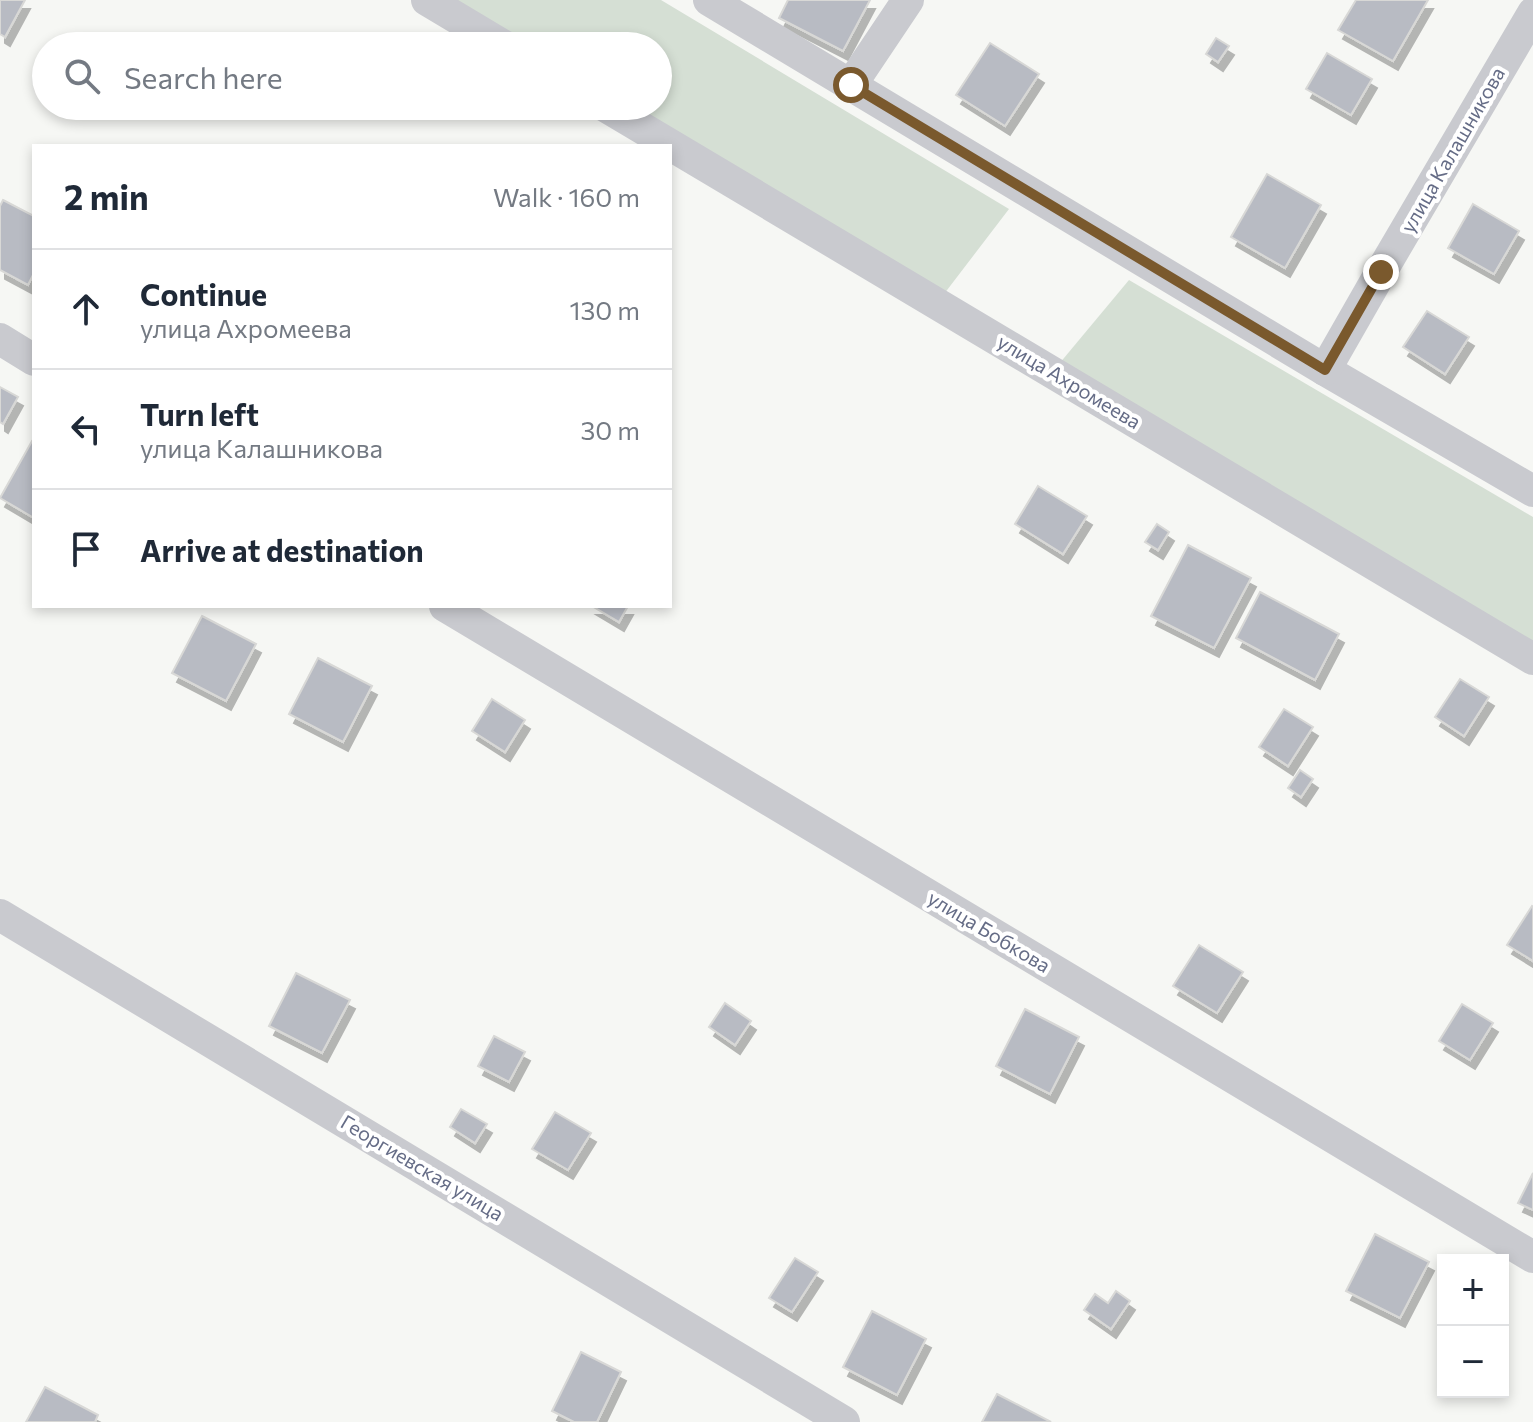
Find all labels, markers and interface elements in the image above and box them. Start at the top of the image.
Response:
search box [32,32,672,120]
icon: search [60,54,104,98]
text: Search here [124,58,283,95]
street label: улица Калашникова [1395,63,1509,236]
route start [833,67,869,103]
text: 2 min [64,175,149,217]
text: Walk · 160 m [493,181,640,212]
route end [1363,254,1399,290]
text: Continue [140,275,267,312]
icon: ahead [64,287,108,331]
text: 130 m [569,294,640,325]
text: улица Ахромеева [140,312,352,343]
street label: улица Ахромеева [994,329,1145,433]
text: Turn left [140,395,259,432]
icon: left [64,407,108,451]
text: 30 m [581,414,640,445]
text: улица Калашникова [140,432,383,463]
icon: arrive [64,527,108,571]
text: Arrive at destination [140,531,424,568]
street label: улица Бобкова [924,885,1055,977]
street label: Георгиевская улица [337,1109,508,1225]
map controls [1437,1254,1509,1398]
button: + [1437,1254,1509,1326]
button: − [1437,1326,1509,1398]

